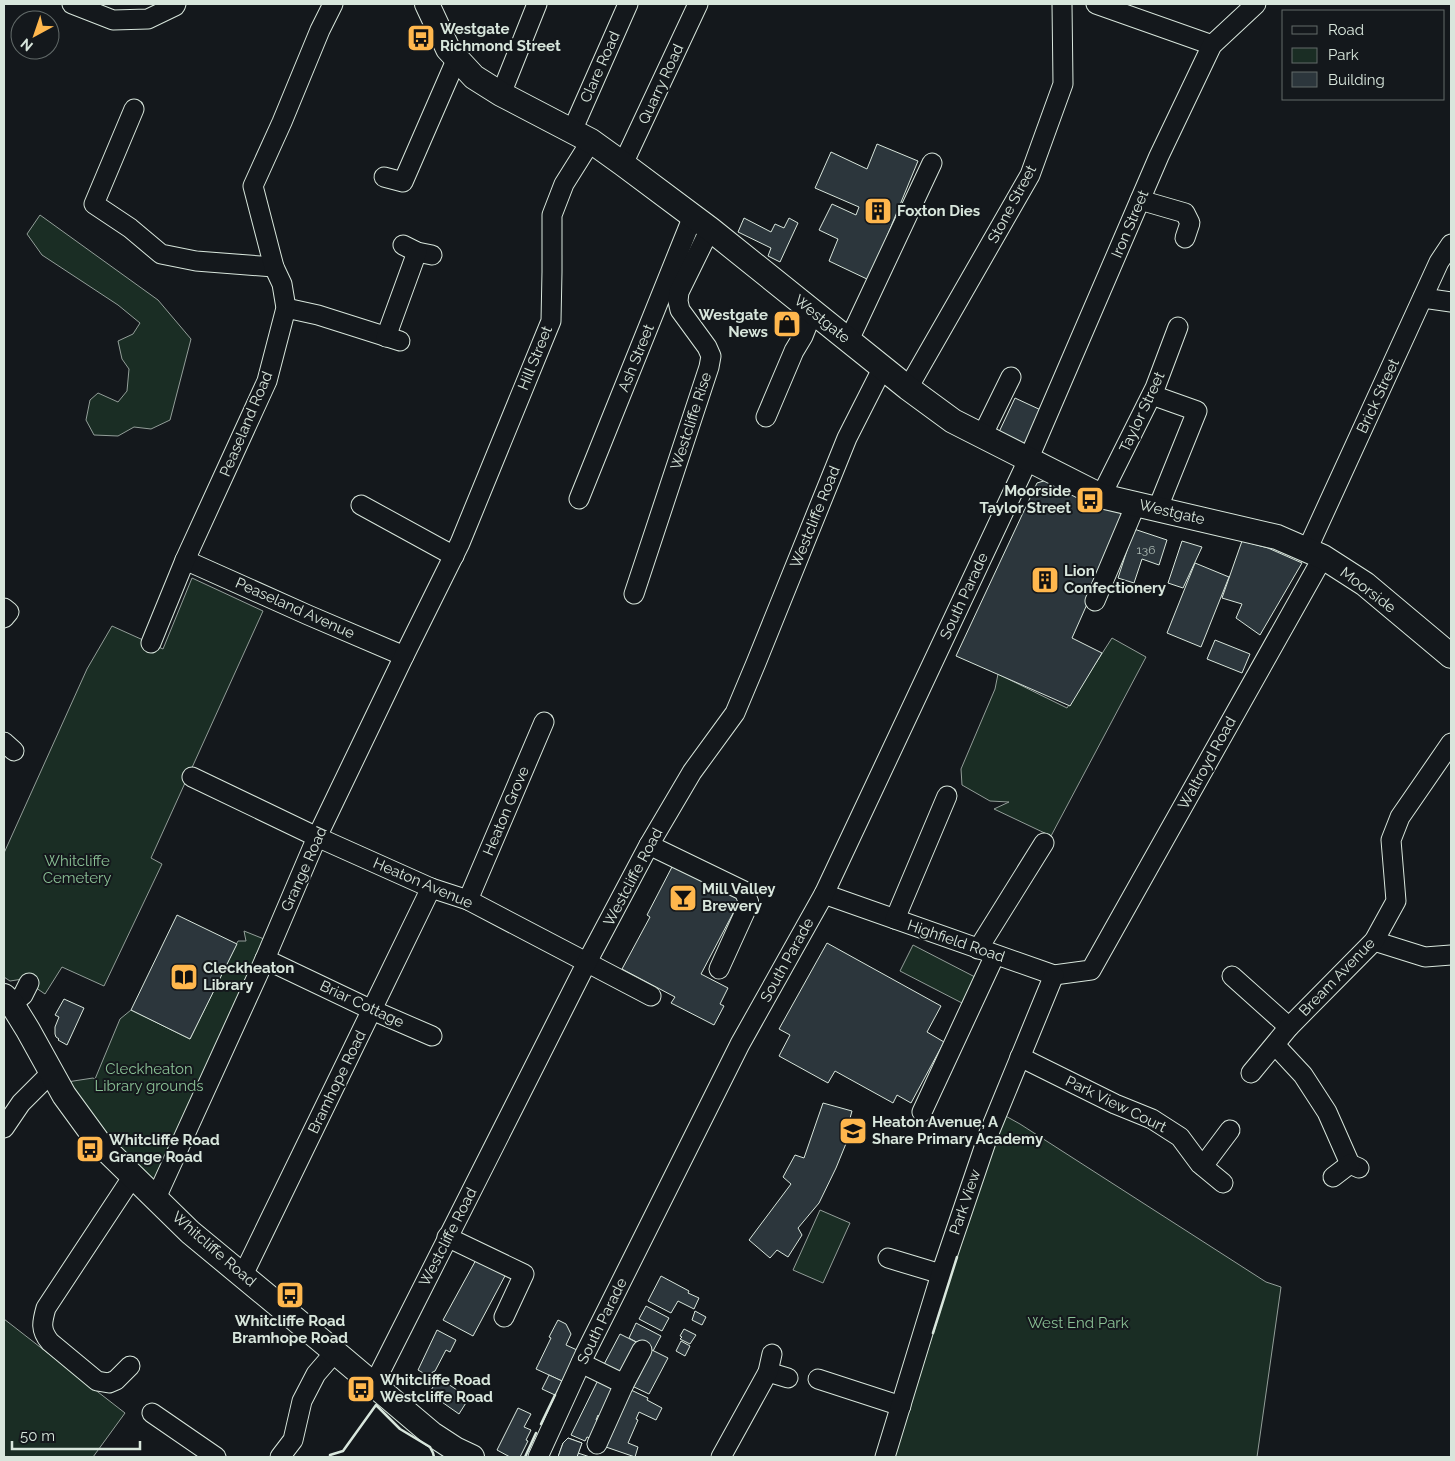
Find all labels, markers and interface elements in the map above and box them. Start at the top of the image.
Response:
north arrow [10,10,60,60]
legend [1282,10,1445,100]
place label: Westgate Richmond Street [440,20,561,55]
text: Road [1328,21,1364,39]
bus stop icon: Westgate Richmond Street [406,23,436,53]
street label: Clare Road [576,29,624,105]
text: N [17,35,36,55]
street label: Quarry Road [635,41,687,127]
text: Park [1328,46,1359,64]
text: Building [1328,71,1385,89]
street label: Stone Street [984,162,1040,246]
street label: Iron Street [1108,187,1152,261]
building icon: Foxton Dies [863,196,893,226]
place label: Foxton Dies [897,202,980,220]
street label: Westgate [790,291,854,347]
place label: Westgate News [699,306,768,341]
shop icon: Westgate News [772,309,802,339]
street label: Ash Street [614,322,658,394]
street label: Hill Street [514,323,556,393]
street label: Brick Street [1353,356,1403,436]
street label: Peaseland Road [216,369,276,479]
street label: Taylor Street [1115,369,1169,455]
street label: Westcliffe Rise [667,370,715,472]
street label: Westcliffe Road [786,463,844,571]
place label: Moorside Taylor Street [979,482,1071,517]
bus stop icon: Moorside Taylor Street [1075,485,1105,515]
street label: Westgate [1137,496,1207,528]
house number: 136 [1137,543,1155,557]
street label: South Parade [936,550,992,642]
place label: Lion Confectionery [1064,562,1167,597]
street label: Moorside [1337,563,1399,617]
building icon: Lion Confectionery [1030,565,1060,595]
street label: Peaseland Avenue [233,574,358,642]
street label: Waltroyd Road [1174,714,1240,812]
street label: Heaton Grove [479,763,533,858]
street label: Grange Road [277,824,331,914]
street label: Westcliffe Road [600,825,666,929]
park label: Whitcliffe Cemetery [43,852,111,887]
street label: Heaton Avenue [370,854,476,912]
place label: Mill Valley Brewery [702,880,776,915]
bar icon: Mill Valley Brewery [668,883,698,913]
street label: South Parade [756,915,818,1005]
street label: Highfield Road [905,916,1007,966]
street label: Bream Avenue [1295,934,1379,1020]
place label: Cleckheaton Library [203,959,294,994]
library icon: Cleckheaton Library [169,962,199,992]
street label: Briar Cottage [317,977,407,1031]
street label: Bramhope Road [304,1027,370,1137]
park label: Cleckheaton Library grounds [95,1060,203,1095]
street label: Park View Court [1063,1072,1169,1136]
place label: Heaton Avenue, A Share Primary Academy [872,1113,1044,1148]
school or university icon: Heaton Avenue, A Share Primary Academy [838,1116,868,1146]
place label: Whitcliffe Road Grange Road [109,1131,220,1166]
bus stop icon: Whitcliffe Road Grange Road [75,1134,105,1164]
street label: Park View [945,1167,985,1237]
street label: Westcliffe Road [415,1185,481,1289]
street label: Whitcliffe Road [168,1208,260,1290]
street label: South Parade [573,1275,631,1367]
bus stop icon: Whitcliffe Road Bramhope Road [275,1280,305,1310]
place label: Whitcliffe Road Bramhope Road [232,1312,348,1347]
park label: West End Park [1027,1314,1129,1332]
place label: Whitcliffe Road Westcliffe Road [380,1371,493,1406]
bus stop icon: Whitcliffe Road Westcliffe Road [346,1374,376,1404]
scale bar [12,1418,140,1450]
text: 50 m [20,1427,55,1445]

